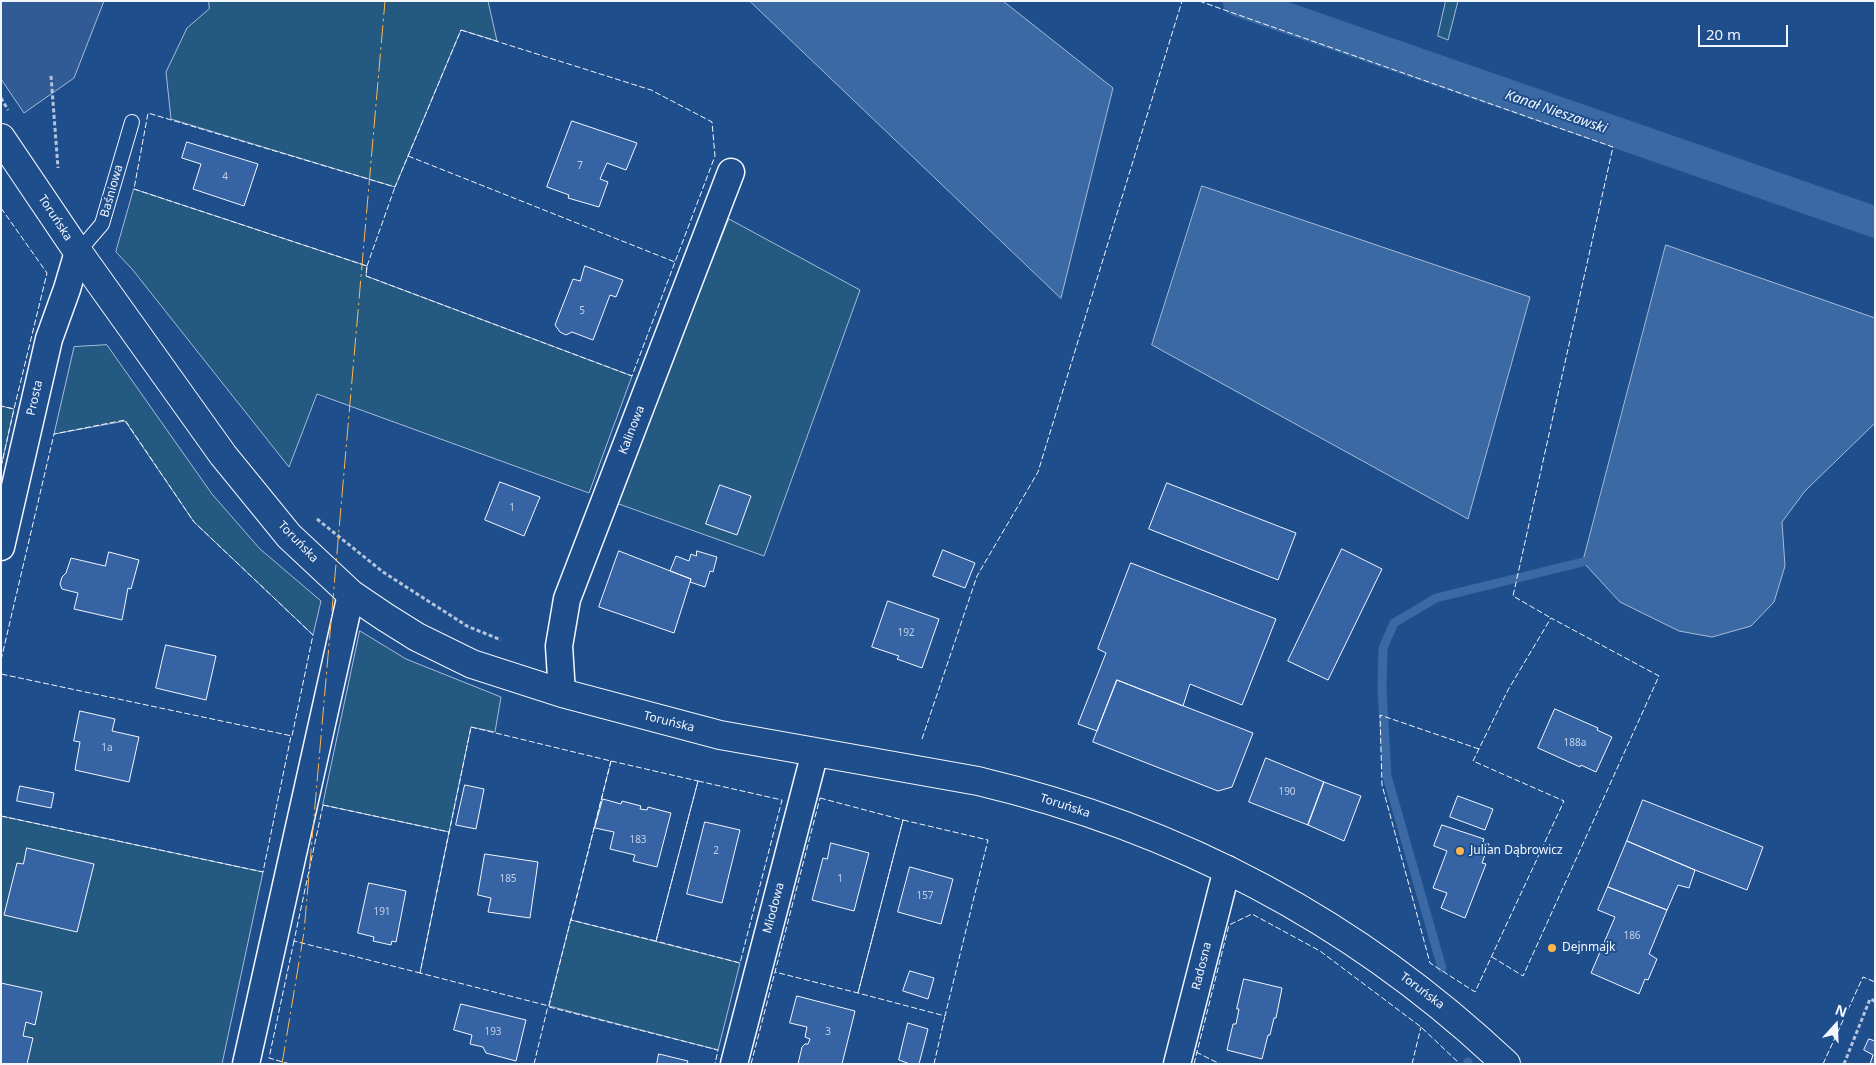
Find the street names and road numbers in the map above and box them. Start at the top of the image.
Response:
street label: Baśniowa [98,163,126,219]
street label: Toruńska [35,192,75,244]
street label: Prosta [24,379,46,417]
street label: Kalinowa [616,404,648,456]
street label: Toruńska [275,518,321,566]
street label: Toruńska [642,709,696,735]
street label: Toruńska [1038,791,1092,821]
street label: Miodowa [760,881,788,935]
street label: Radosna [1189,941,1215,991]
street label: Toruńska [1397,970,1447,1012]

